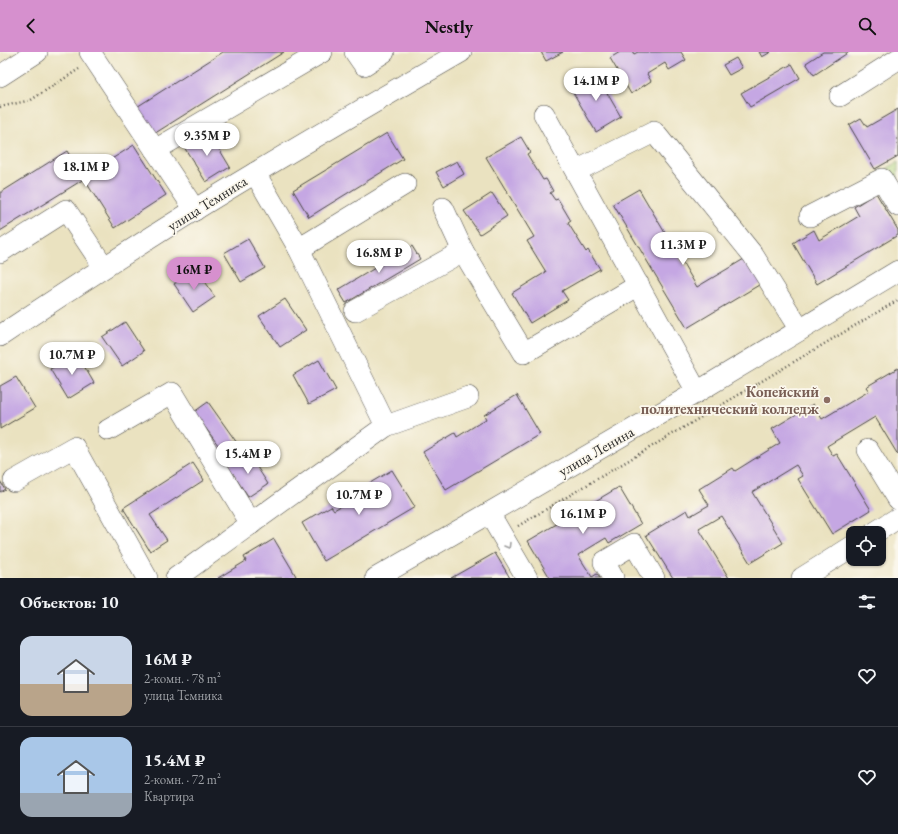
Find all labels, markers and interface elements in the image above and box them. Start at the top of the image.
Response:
icon: back [20,15,42,37]
text: Nestly [425,15,473,38]
icon: search [856,15,878,37]
pin: 14.1M ₽ [559,68,633,102]
text: 14.1M ₽ [573,72,619,89]
pin: 9.35M ₽ [170,123,244,157]
text: 9.35M ₽ [184,127,230,144]
pin: 18.1M ₽ [49,154,123,188]
text: 18.1M ₽ [63,158,109,175]
street label: улица Темника [164,171,250,235]
pin: 11.3M ₽ [646,232,720,266]
text: 11.3M ₽ [660,236,706,253]
pin: 16.8M ₽ [342,240,416,274]
text: 16.8M ₽ [356,244,402,261]
pin: 16M ₽ [166,257,222,291]
text: 16M ₽ [176,261,212,278]
pin: 10.7M ₽ [35,342,109,376]
text: 10.7M ₽ [49,346,95,363]
place label: Копейский политехнический колледж [641,382,819,418]
marker: Копейский политехнический колледж [822,395,832,405]
street label: улица Ленина [555,422,637,480]
pin: 15.4M ₽ [211,441,285,475]
text: 15.4M ₽ [225,445,271,462]
pin: 10.7M ₽ [322,482,396,516]
text: 10.7M ₽ [336,486,382,503]
pin: 16.1M ₽ [546,501,620,535]
text: 16.1M ₽ [560,505,606,522]
map controls [846,526,886,566]
button: locate [846,526,886,566]
one-way arrow [503,542,511,549]
text: Объектов: 10 [20,591,119,613]
icon: filters [856,591,878,613]
text: 16M ₽ [144,648,192,670]
icon: home [52,652,100,700]
icon: heart [856,665,878,687]
text: 2-комн. · 78 m² [144,670,221,687]
text: улица Темника [144,687,222,704]
text: 15.4M ₽ [144,749,205,771]
icon: home [52,753,100,801]
icon: heart [856,766,878,788]
text: 2-комн. · 72 m² [144,771,221,788]
text: Квартира [144,788,194,805]

